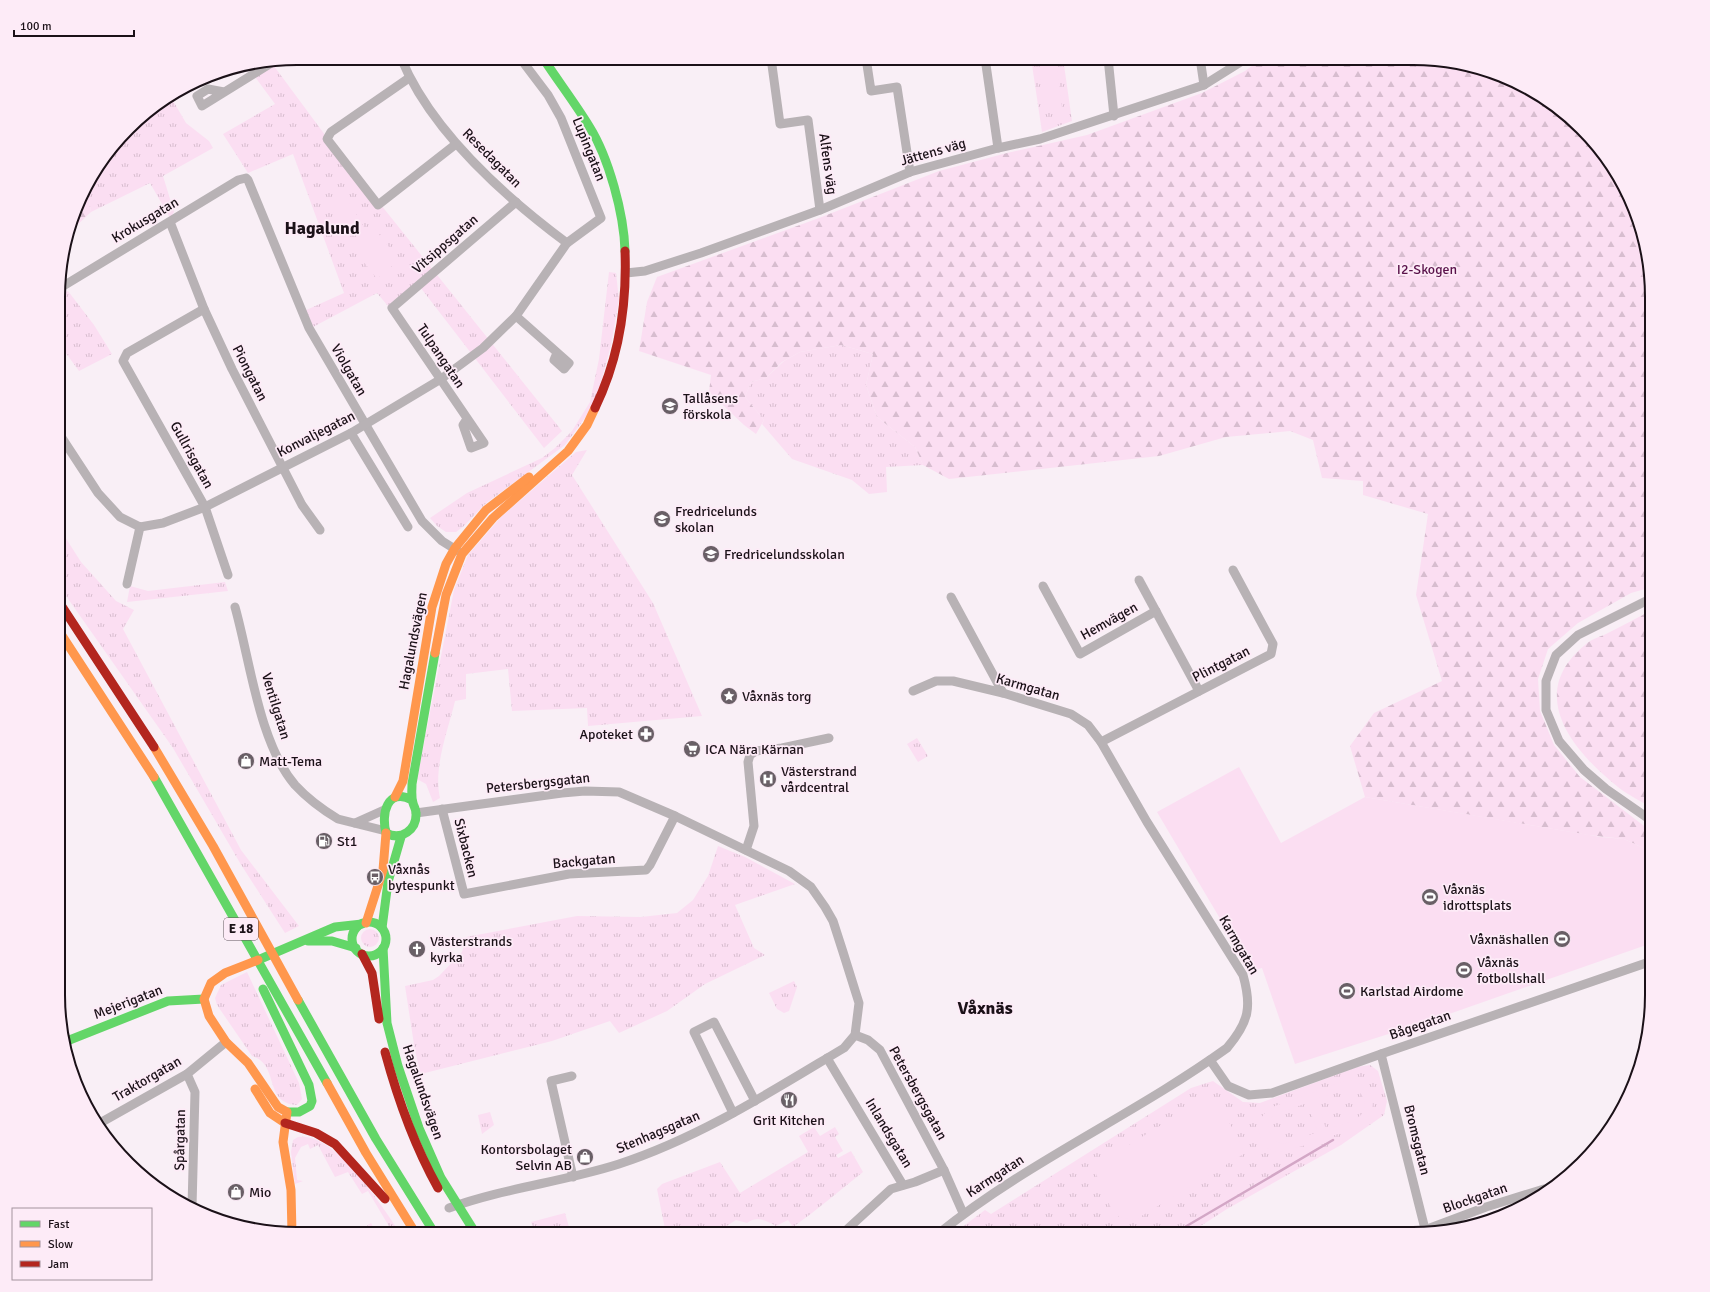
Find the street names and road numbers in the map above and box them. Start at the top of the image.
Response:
street label: Lupingatan [568,115,610,183]
street label: Resedagatan [459,125,525,191]
street label: Alfens väg [815,132,841,196]
street label: Jättens väg [898,135,968,169]
street label: Krokusgatan [108,193,182,247]
street label: Vitsippsgatan [409,211,481,277]
street label: Tulpangatan [413,321,469,391]
street label: Violgatan [327,341,371,399]
street label: Piongatan [229,342,271,404]
street label: Konvaljegatan [274,407,358,461]
street label: Gullrisgatan [167,419,217,491]
street label: Hagalundsvägen [395,591,431,691]
street label: Hemvägen [1077,598,1141,644]
street label: Plintgatan [1189,642,1253,686]
street label: Karmgatan [994,670,1062,704]
street label: Ventilgatan [258,671,294,741]
street label: Petersbergsgatan [485,769,591,797]
street label: Sixbacken [450,817,482,879]
street label: Backgatan [552,850,616,872]
street label: Karmgatan [1215,912,1263,978]
road number: E 18 [224,918,258,940]
street label: Mejerigatan [91,981,165,1023]
street label: Bågegatan [1387,1007,1453,1043]
street label: Hagalundsvägen [399,1042,447,1142]
street label: Petersbergsgatan [885,1043,951,1143]
street label: Traktorgatan [110,1053,184,1105]
street label: Inlandsgatan [862,1095,916,1171]
street label: Bromsgatan [1400,1103,1434,1177]
street label: Stenhagsgatan [614,1107,702,1157]
street label: Spårgatan [171,1109,189,1171]
street label: Karmgatan [963,1151,1027,1201]
street label: Blockgatan [1440,1179,1510,1217]

